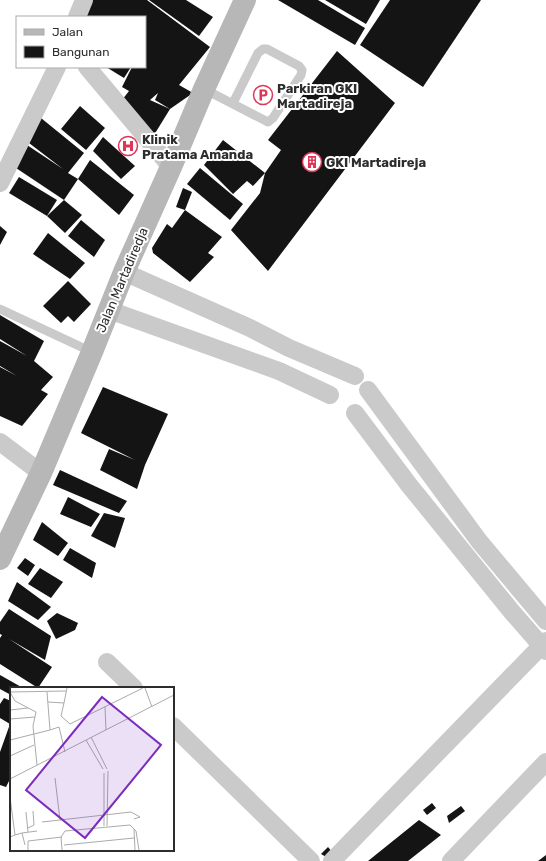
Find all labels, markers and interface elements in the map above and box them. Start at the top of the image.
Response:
legend [16,16,146,68]
text: Jalan [52,25,83,39]
text: Bangunan [52,45,109,59]
place label: Parkiran GKI Martadireja [277,81,357,111]
parking icon: Parkiran GKI Martadireja [252,84,274,106]
place label: Klinik Pratama Amanda [142,132,253,162]
hospital icon: Klinik Pratama Amanda [117,135,139,157]
building icon: GKI Martadireja [301,151,323,173]
place label: GKI Martadireja [326,155,426,170]
street label: Jalan Martadiredja [93,225,151,335]
inset map [10,687,174,851]

